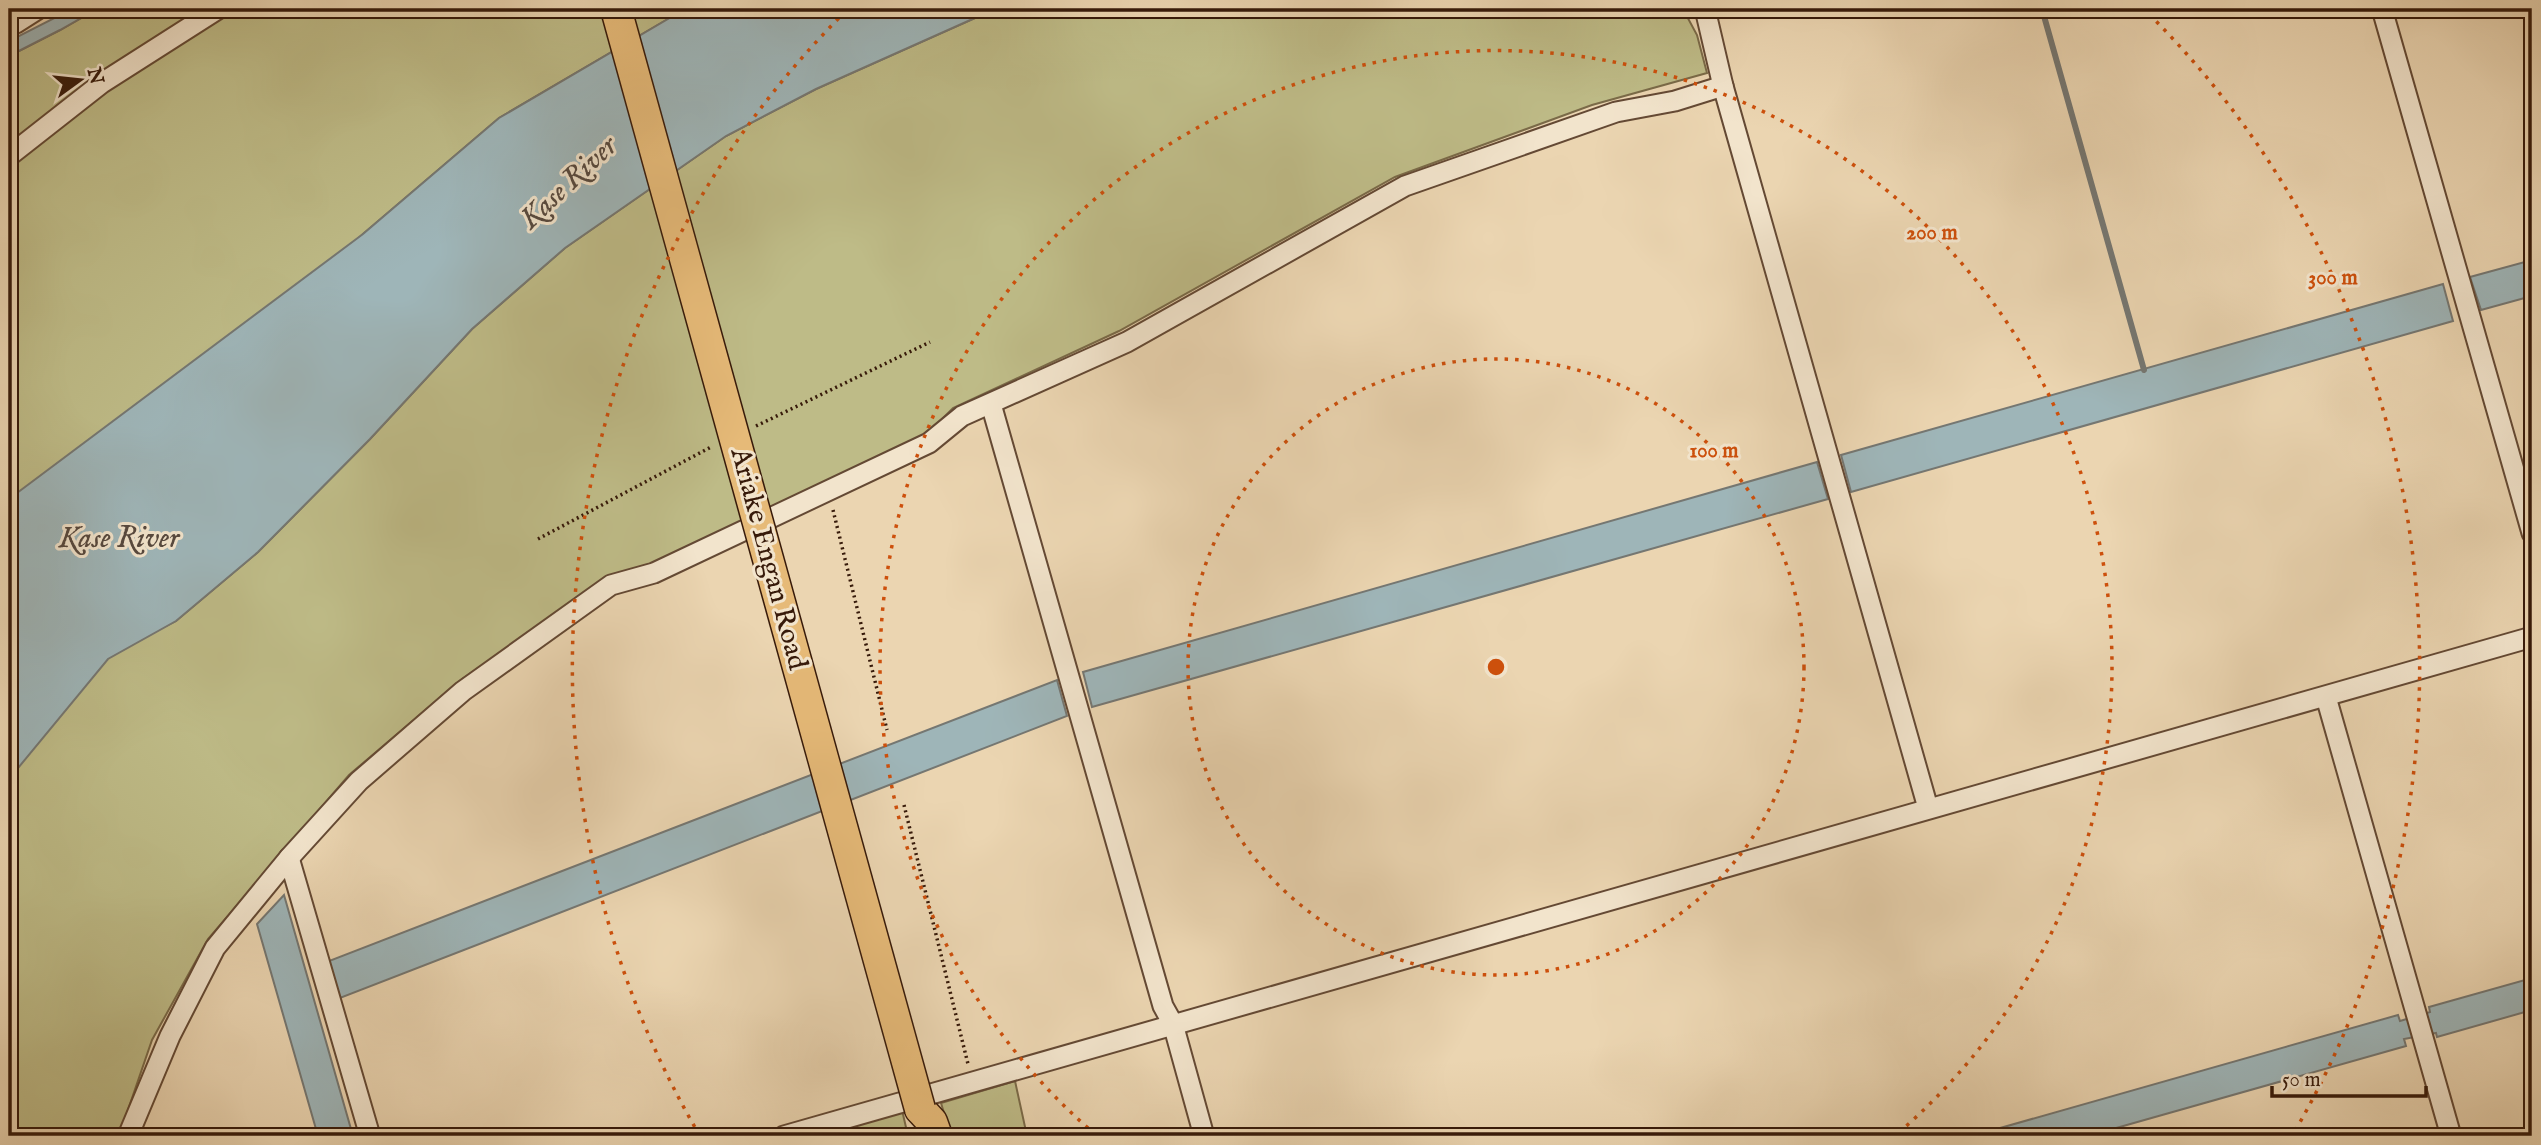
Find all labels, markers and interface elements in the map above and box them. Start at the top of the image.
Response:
north arrow [46,46,116,116]
text: N [81,64,108,88]
water label: Kase River [511,127,627,239]
text: 200 m [1906,220,1958,247]
text: 300 m [2308,265,2358,292]
text: 100 m [1689,438,1739,465]
street label: Ariake Engan Road [721,443,814,674]
water label: Kase River [58,520,181,558]
centre of rings [1484,655,1508,679]
scale bar [2272,1054,2426,1098]
text: 50 m [2282,1067,2321,1094]

